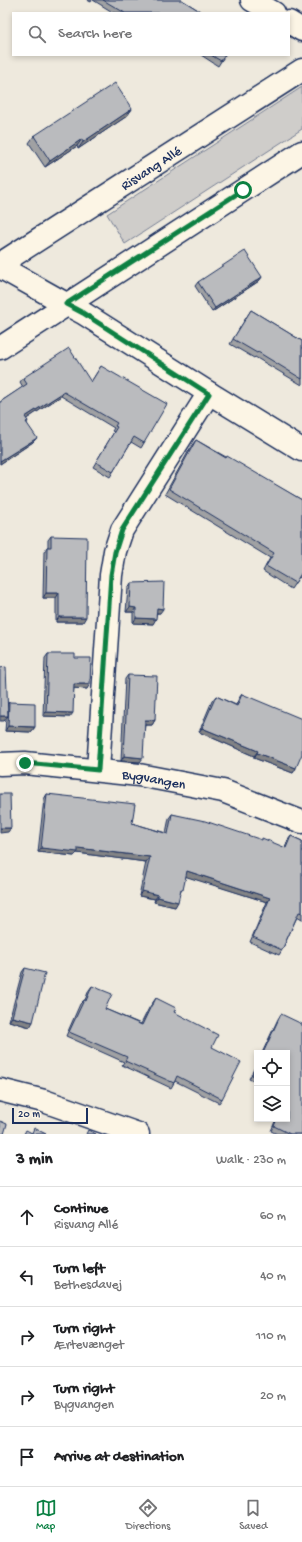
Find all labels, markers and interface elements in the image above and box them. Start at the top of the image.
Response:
search box [12,12,290,56]
icon: search [26,23,48,45]
text: Search here [58,25,132,43]
street label: Risvang Allé [118,143,186,195]
route start [234,181,252,199]
route end [16,754,34,772]
street label: Bygvangen [120,767,187,795]
map controls [254,1050,290,1122]
button: locate [254,1050,290,1086]
button: layers [254,1086,290,1122]
scale bar [12,1106,88,1125]
text: 20 m [18,1109,40,1121]
text: 3 min [16,1150,53,1170]
text: Walk · 230 m [216,1153,286,1168]
text: Continue [54,1200,108,1218]
icon: ahead [16,1206,38,1228]
text: 60 m [260,1209,286,1224]
text: Risvang Allé [54,1218,118,1233]
text: Turn left [54,1260,105,1278]
icon: left [16,1266,38,1288]
text: 40 m [260,1269,286,1284]
text: Bethesdavej [54,1278,122,1293]
text: Turn right [54,1320,114,1338]
icon: right [16,1326,38,1348]
text: 110 m [256,1329,286,1344]
text: Ærtevænget [54,1338,124,1353]
text: Turn right [54,1380,114,1398]
icon: right [16,1386,38,1408]
text: 20 m [260,1389,286,1404]
text: Bygvangen [54,1398,114,1413]
icon: arrive [16,1446,38,1468]
text: Arrive at destination [54,1448,184,1466]
tab: Map [35,1497,57,1533]
tab: Directions [126,1497,170,1533]
tab: Saved [239,1497,267,1533]

